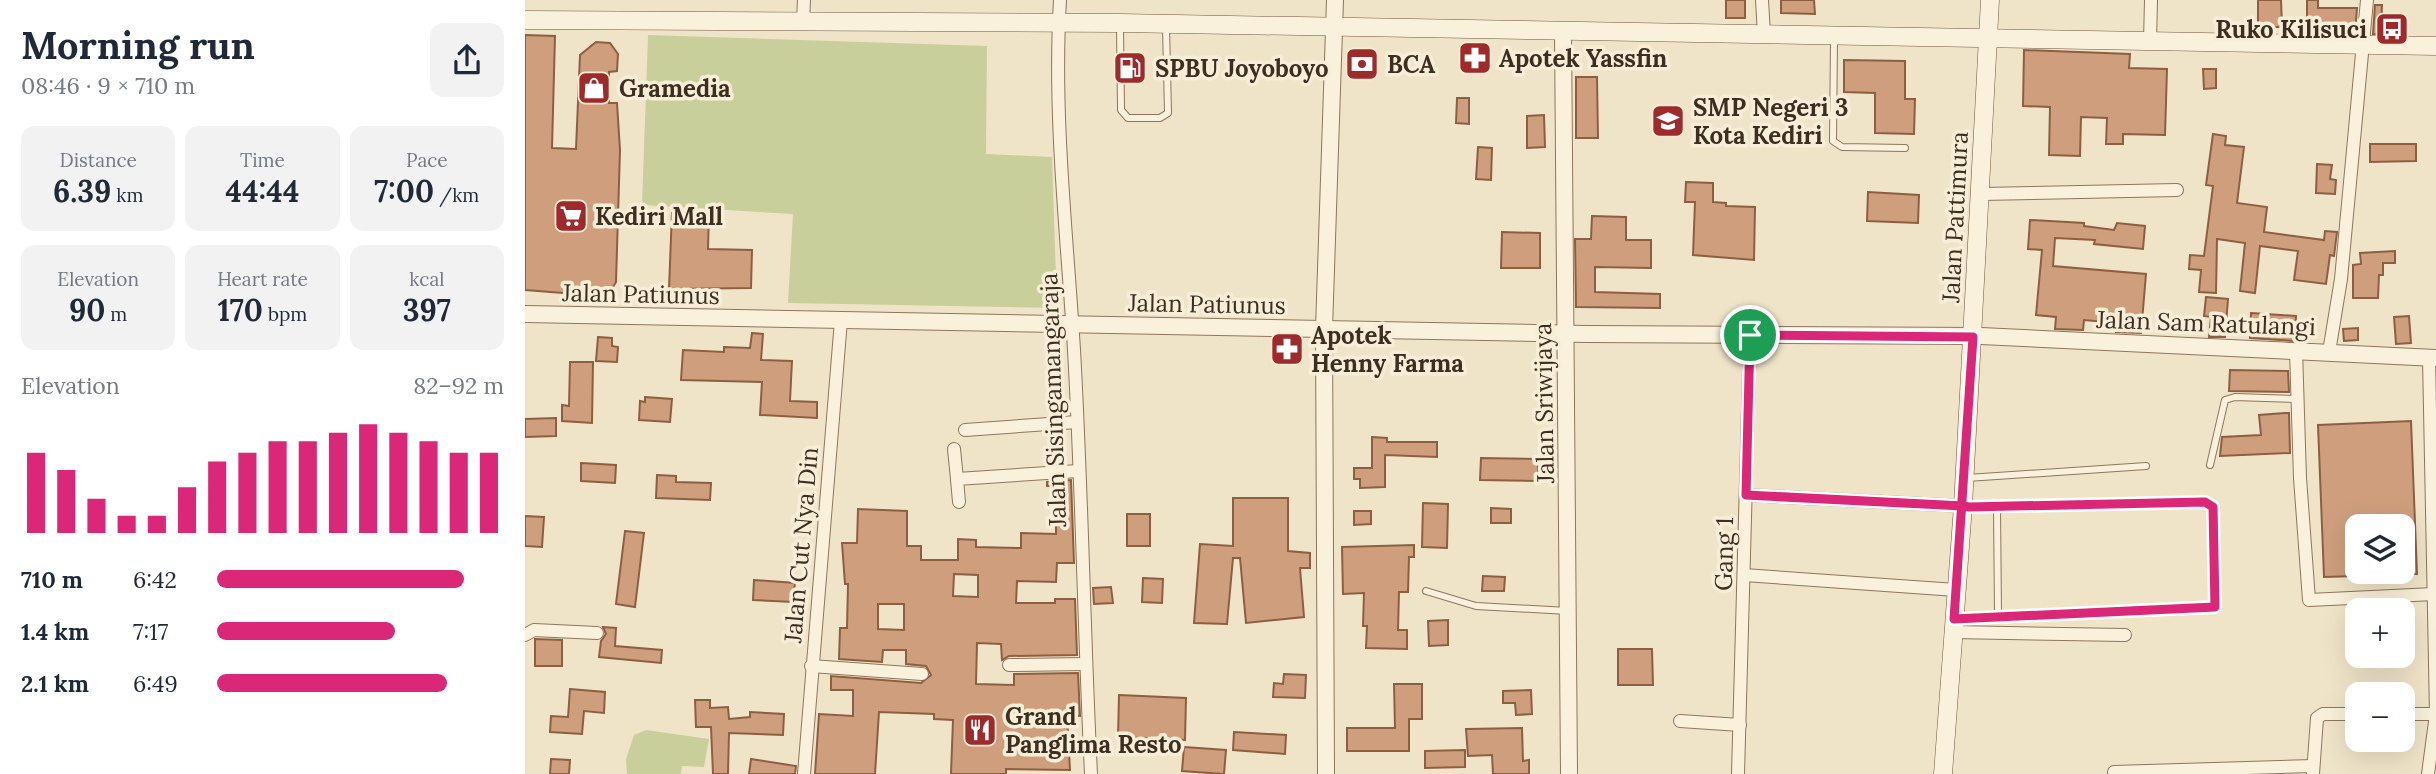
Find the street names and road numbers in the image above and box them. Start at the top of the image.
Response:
street label: Jalan Pattimura [1935,131,1975,304]
street label: Jalan Sisingamangaraja [1033,272,1073,529]
street label: Jalan Patiunus [561,277,720,311]
street label: Jalan Patiunus [1127,287,1286,321]
street label: Jalan Sam Ratulangi [2095,304,2316,342]
street label: Jalan Sriwijaya [1527,322,1561,485]
street label: Jalan Cut Nya Din [777,446,825,645]
street label: Gang 1 [1708,517,1740,591]

